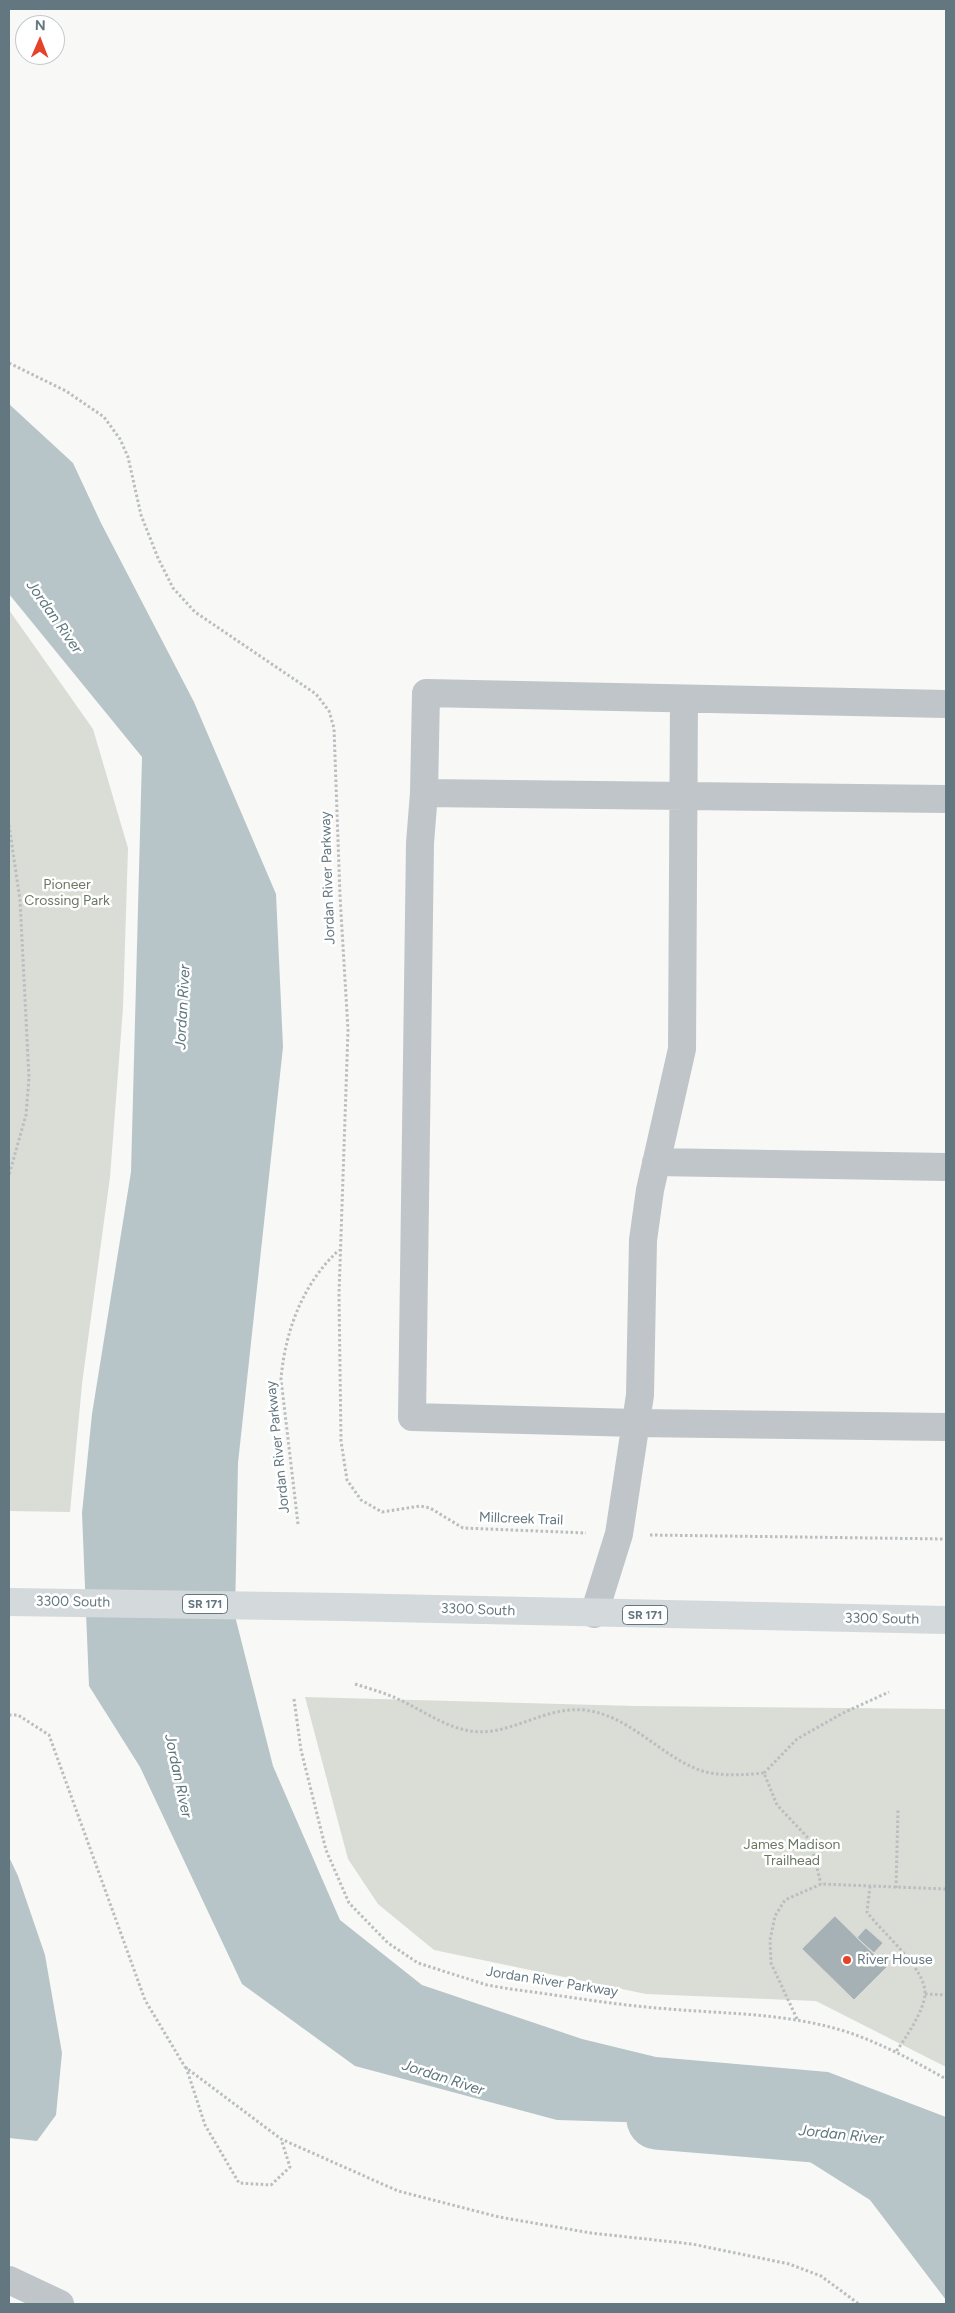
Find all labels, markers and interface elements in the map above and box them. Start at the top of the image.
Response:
north arrow [15,15,65,65]
text: N [35,17,46,34]
water label: Jordan River [22,577,86,657]
street label: Jordan River Parkway [317,811,339,945]
park label: Pioneer Crossing Park [24,877,110,910]
water label: Jordan River [172,964,194,1050]
street label: Jordan River Parkway [263,1380,293,1514]
street label: Millcreek Trail [479,1509,563,1529]
street label: 3300 South [36,1593,110,1611]
road number: SR 171 [182,1595,228,1614]
street label: 3300 South [441,1600,515,1620]
road number: SR 171 [622,1606,668,1624]
street label: 3300 South [845,1610,919,1628]
water label: Jordan River [160,1733,196,1819]
park label: James Madison Trailhead [744,1837,840,1870]
place label: River House [857,1952,933,1968]
marker: River House [841,1954,853,1966]
street label: Jordan River Parkway [485,1963,619,2001]
water label: Jordan River [400,2056,486,2100]
water label: Jordan River [798,2122,884,2148]

